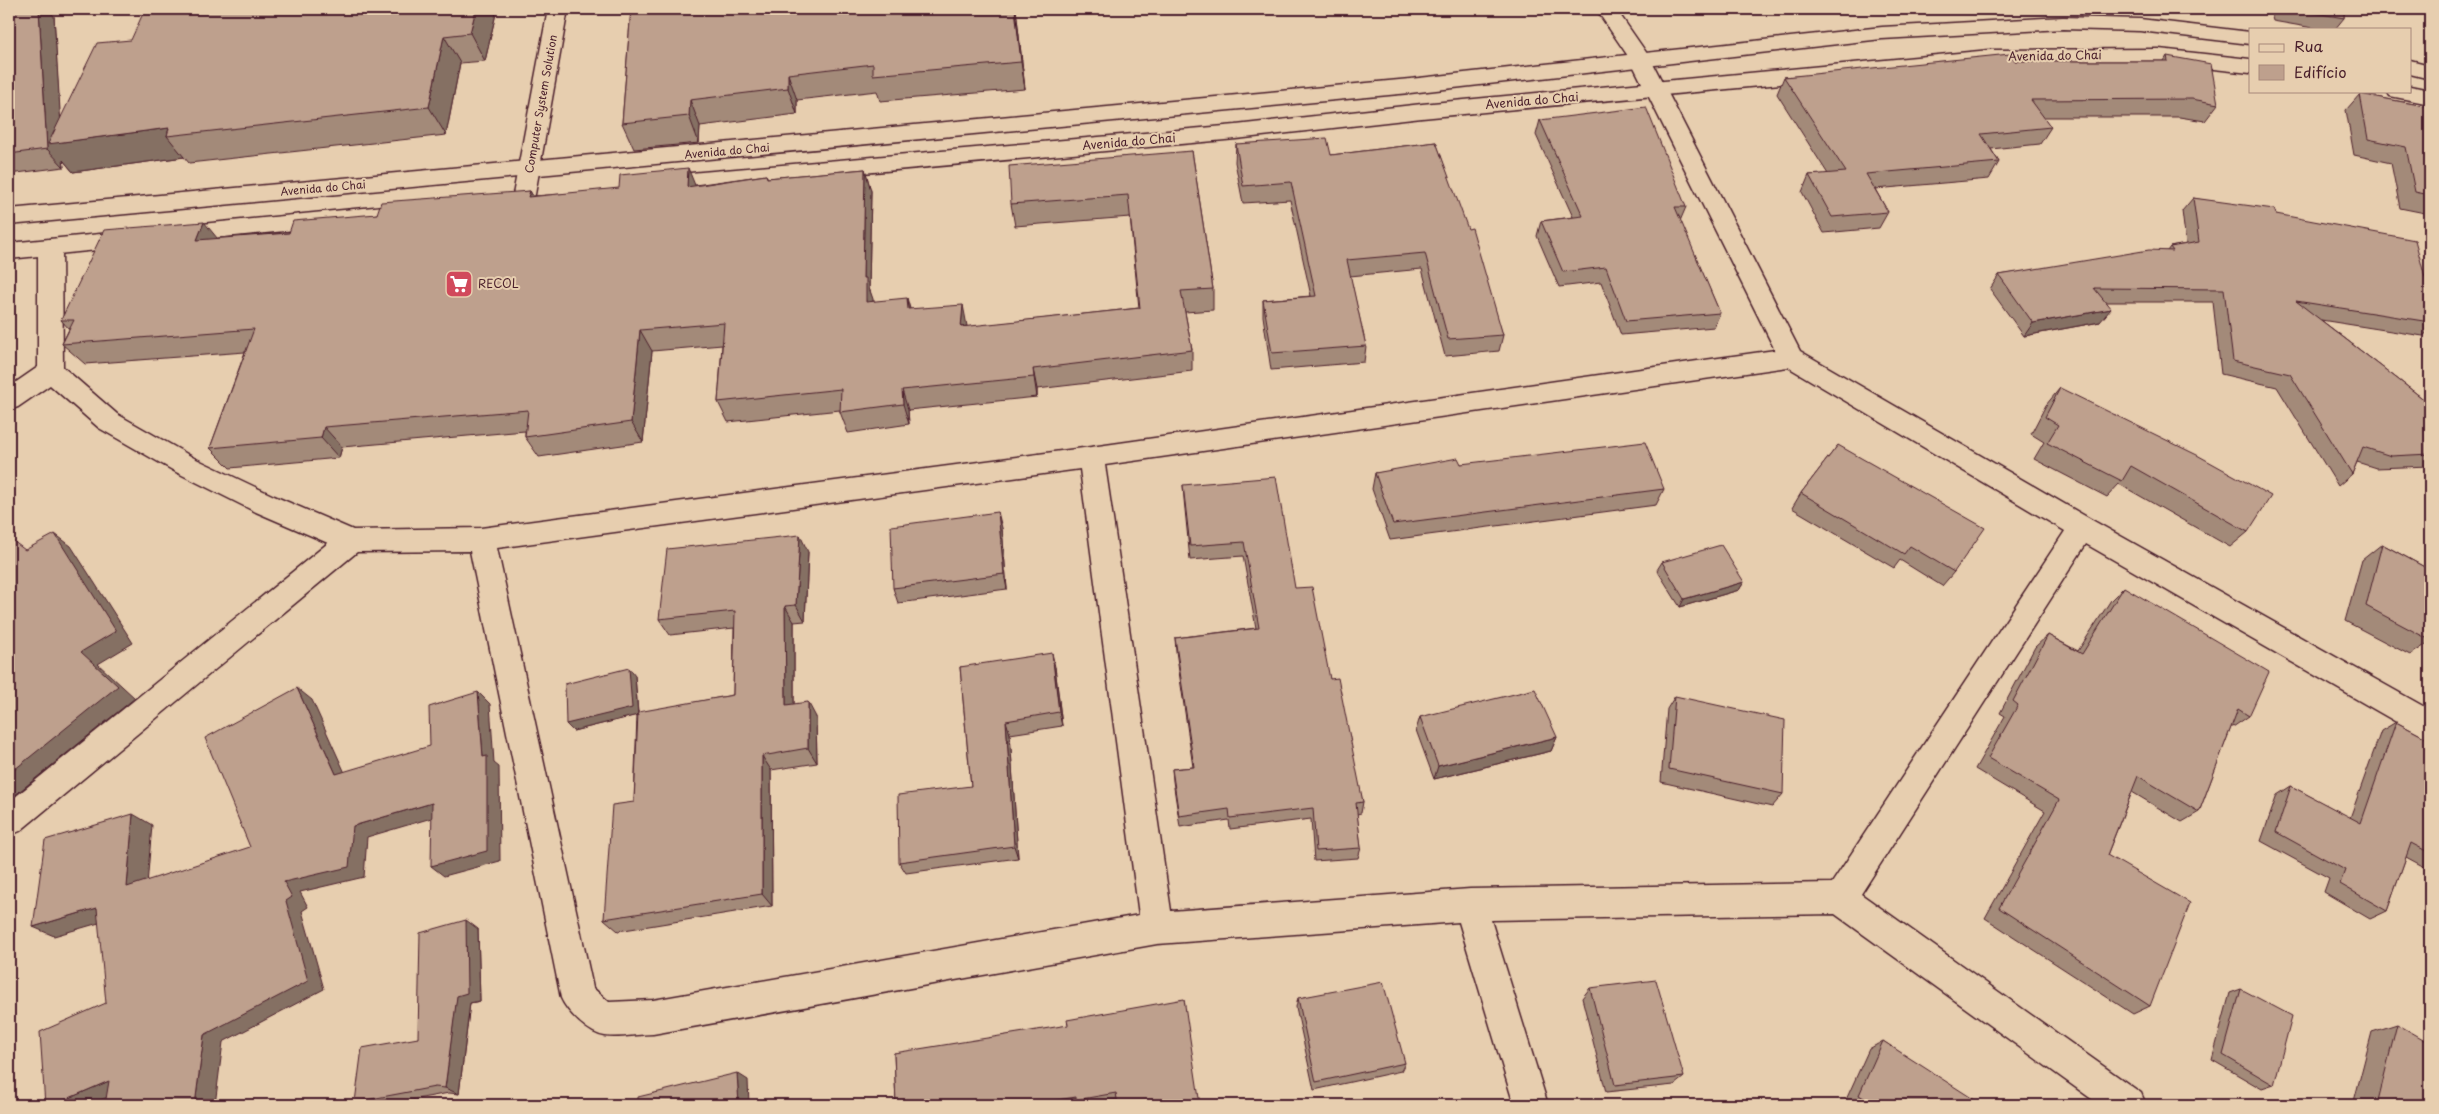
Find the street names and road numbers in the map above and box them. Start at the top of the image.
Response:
street label: Computer System Solution [520,33,561,175]
street label: Avenida do Chai [2008,45,2102,65]
street label: Avenida do Chai [1485,87,1579,113]
street label: Avenida do Chai [1082,128,1176,154]
street label: Avenida do Chai [684,138,770,163]
street label: Avenida do Chai [280,175,366,200]

